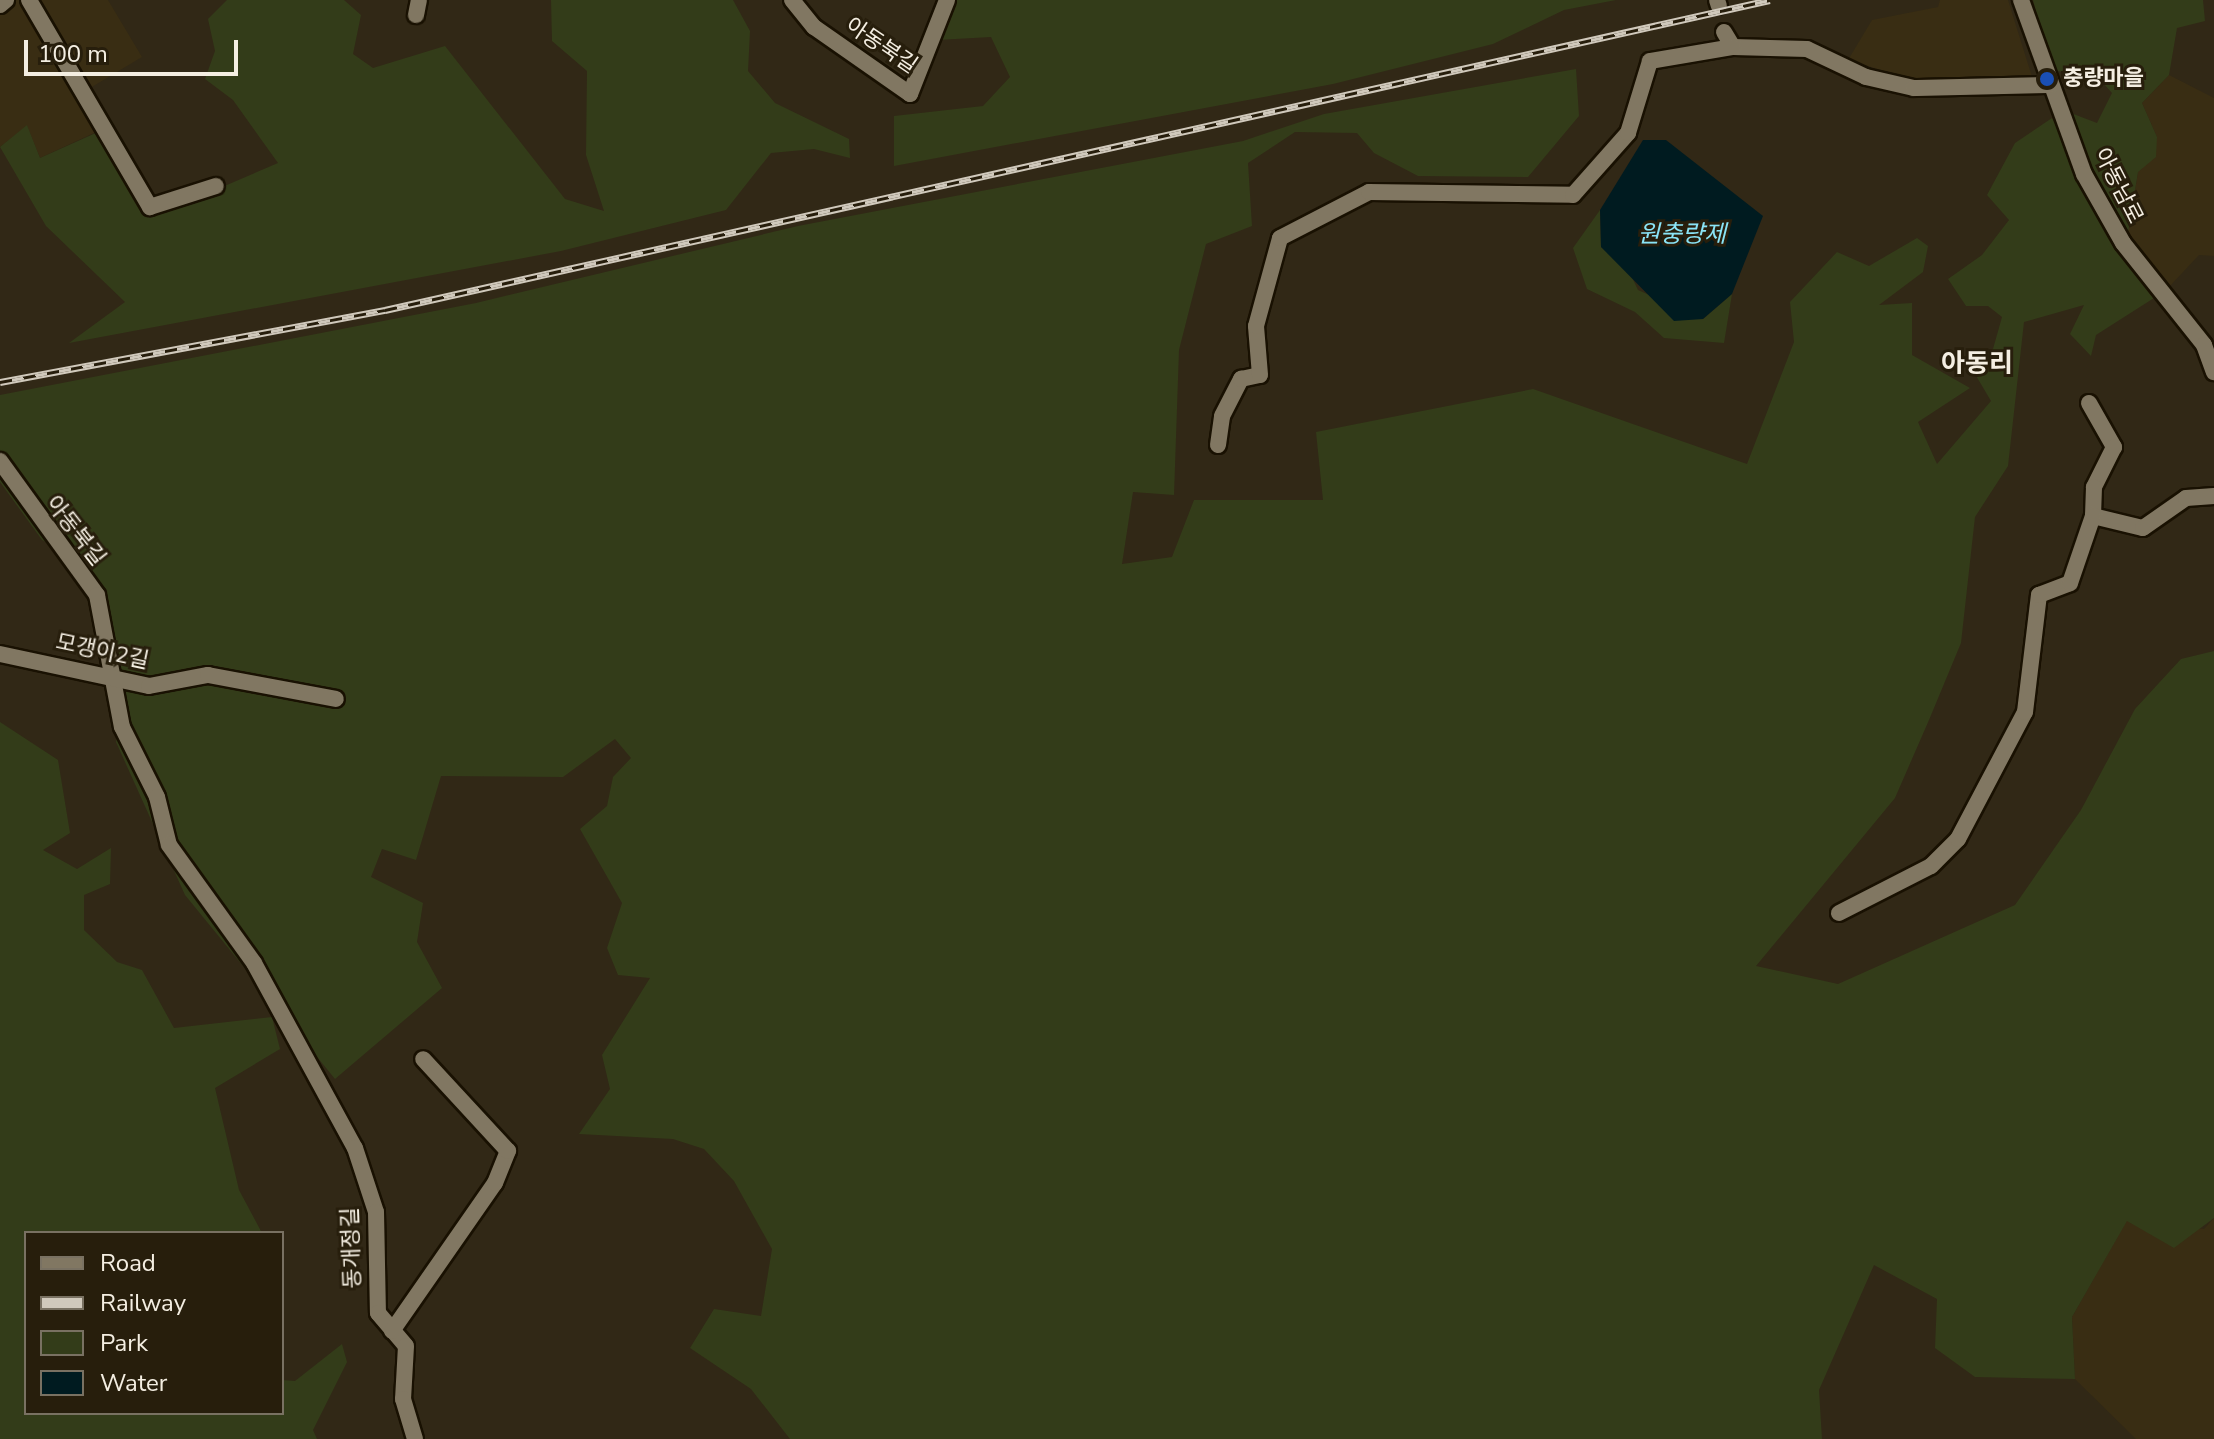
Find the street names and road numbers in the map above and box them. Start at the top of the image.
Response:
street label: 아동북길 [840,12,922,80]
street label: 아동남로 [2088,144,2148,228]
street label: 아동북길 [40,491,110,571]
street label: 모갱이2길 [53,629,151,675]
street label: 동개정길 [337,1207,367,1289]

